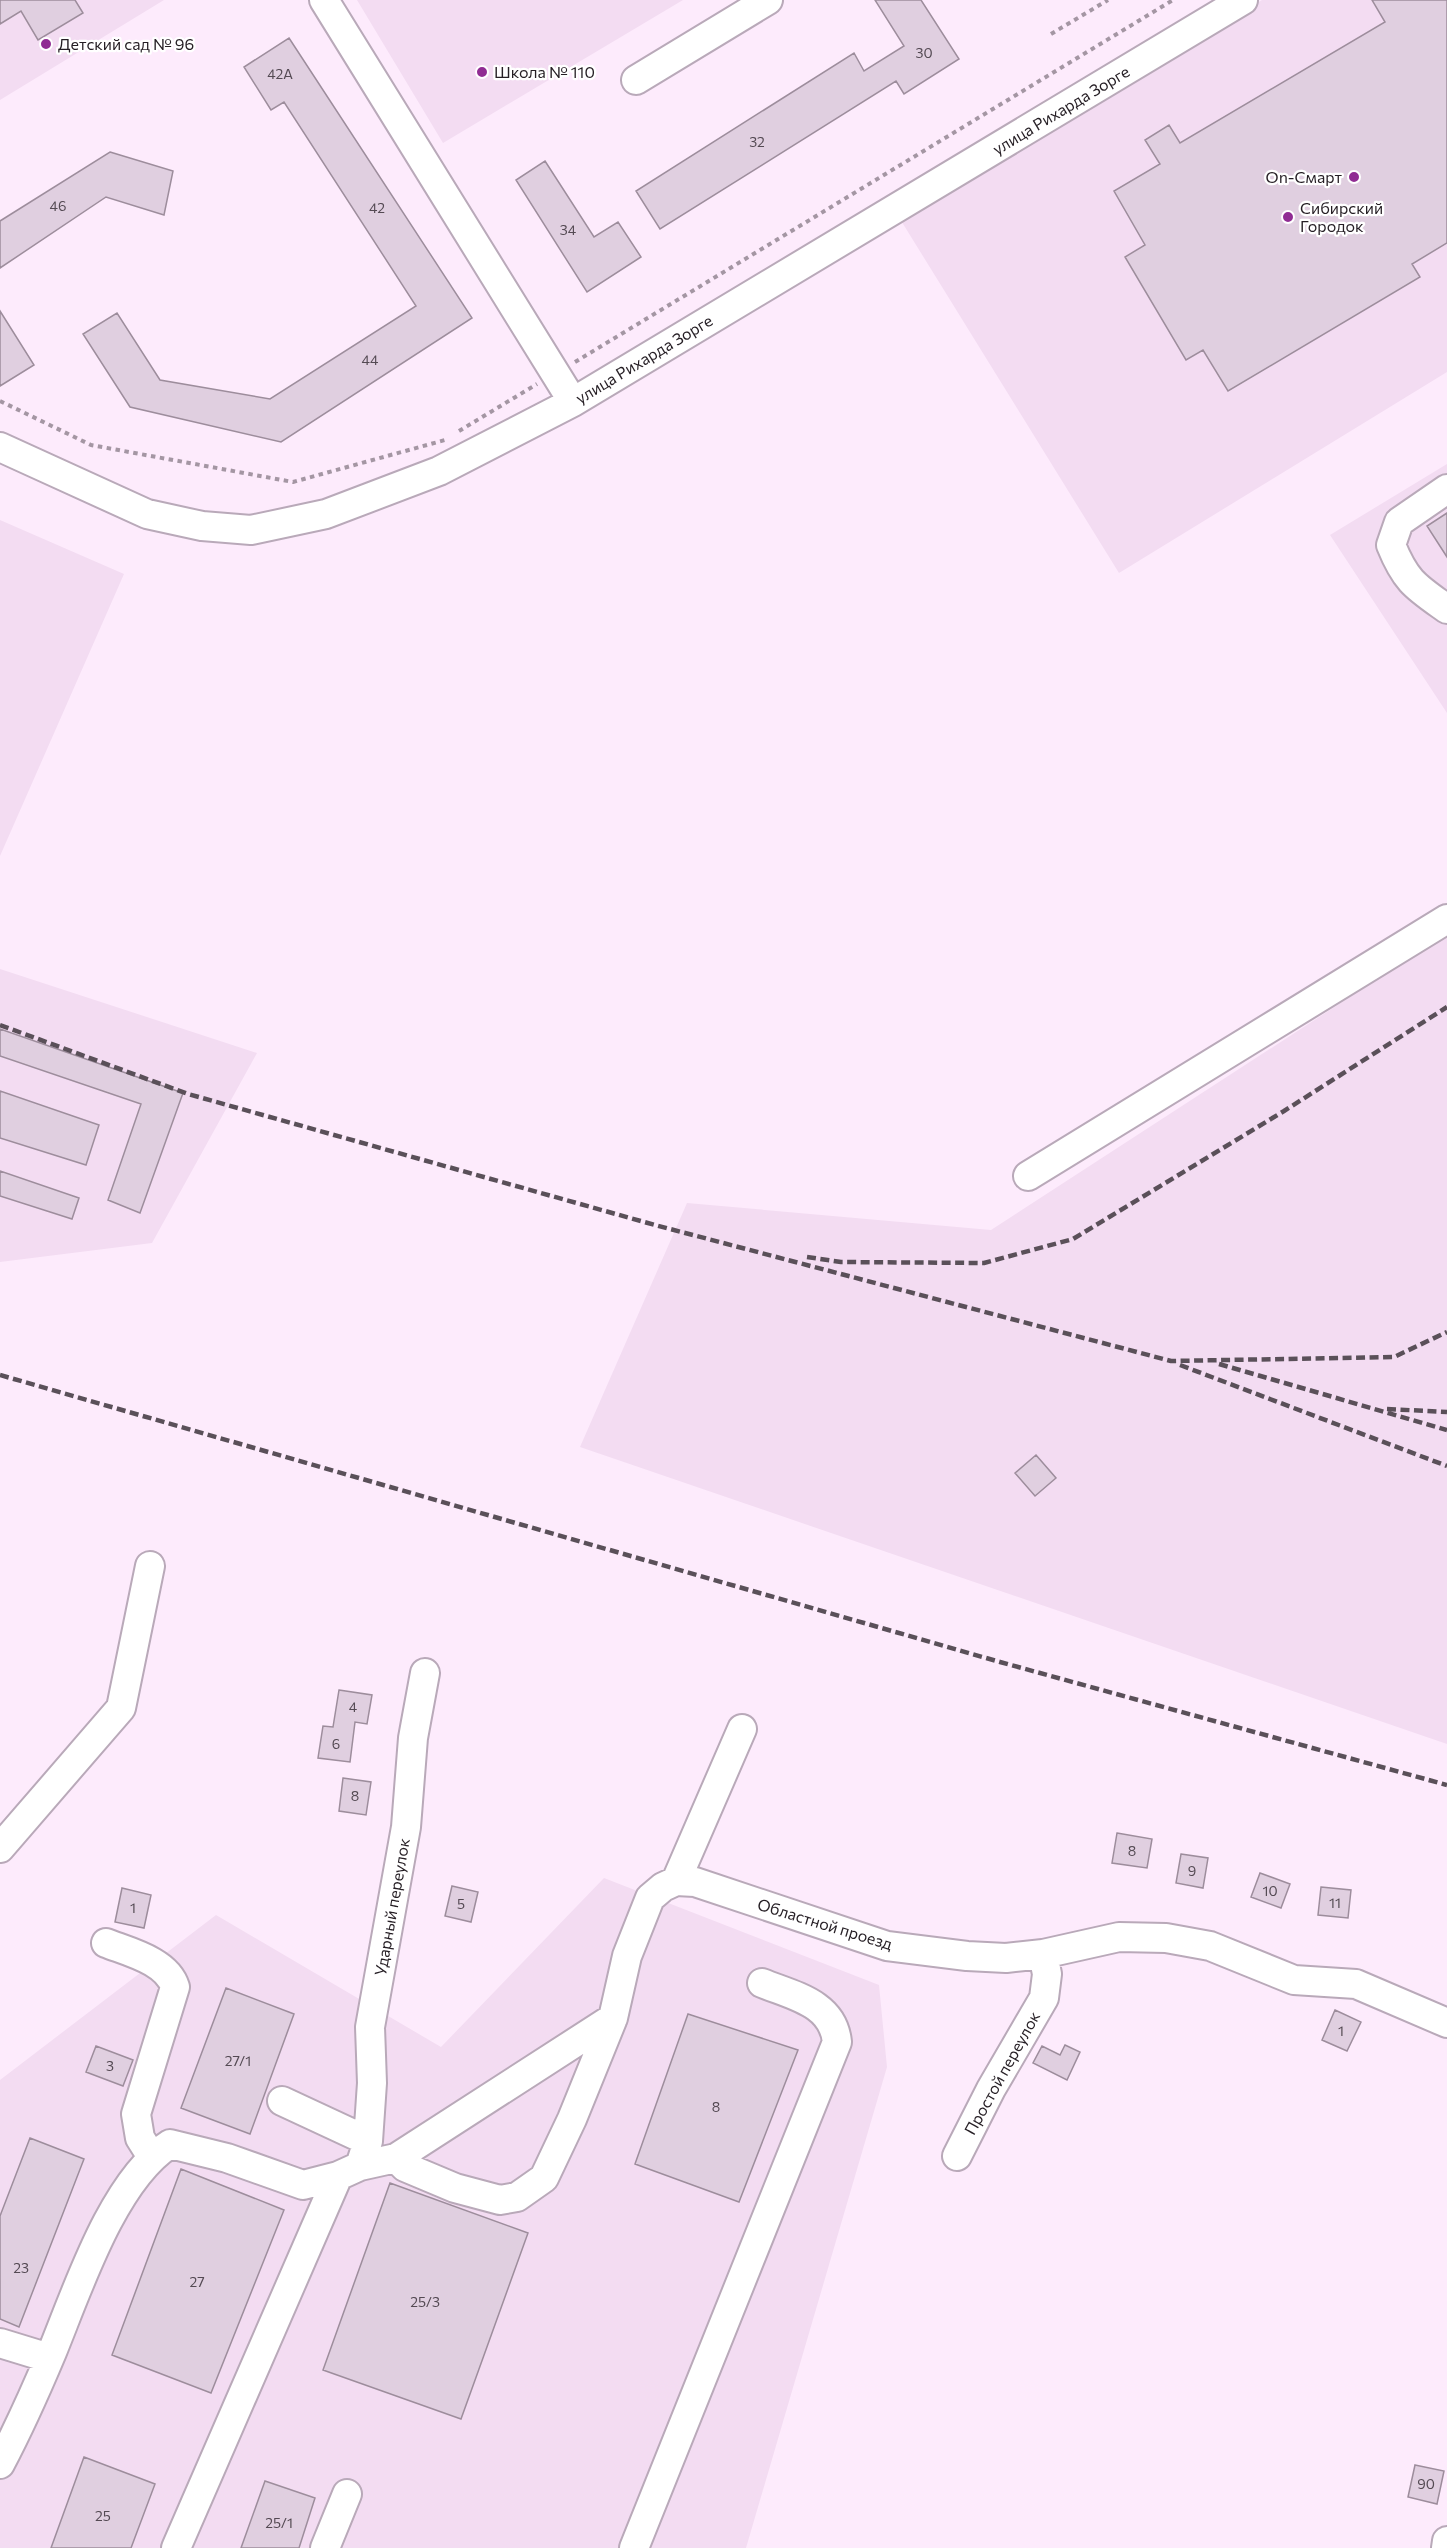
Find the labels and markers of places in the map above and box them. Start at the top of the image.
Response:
place label: Детский сад № 96 [58,34,194,53]
marker: Детский сад № 96 [39,37,53,51]
place label: Школа № 110 [494,62,595,81]
marker: Школа № 110 [475,65,489,79]
place label: On-Смарт [1266,167,1342,186]
marker: On-Смарт [1347,170,1361,184]
place label: Сибирский Городок [1300,198,1383,235]
marker: Сибирский Городок [1281,210,1295,224]

